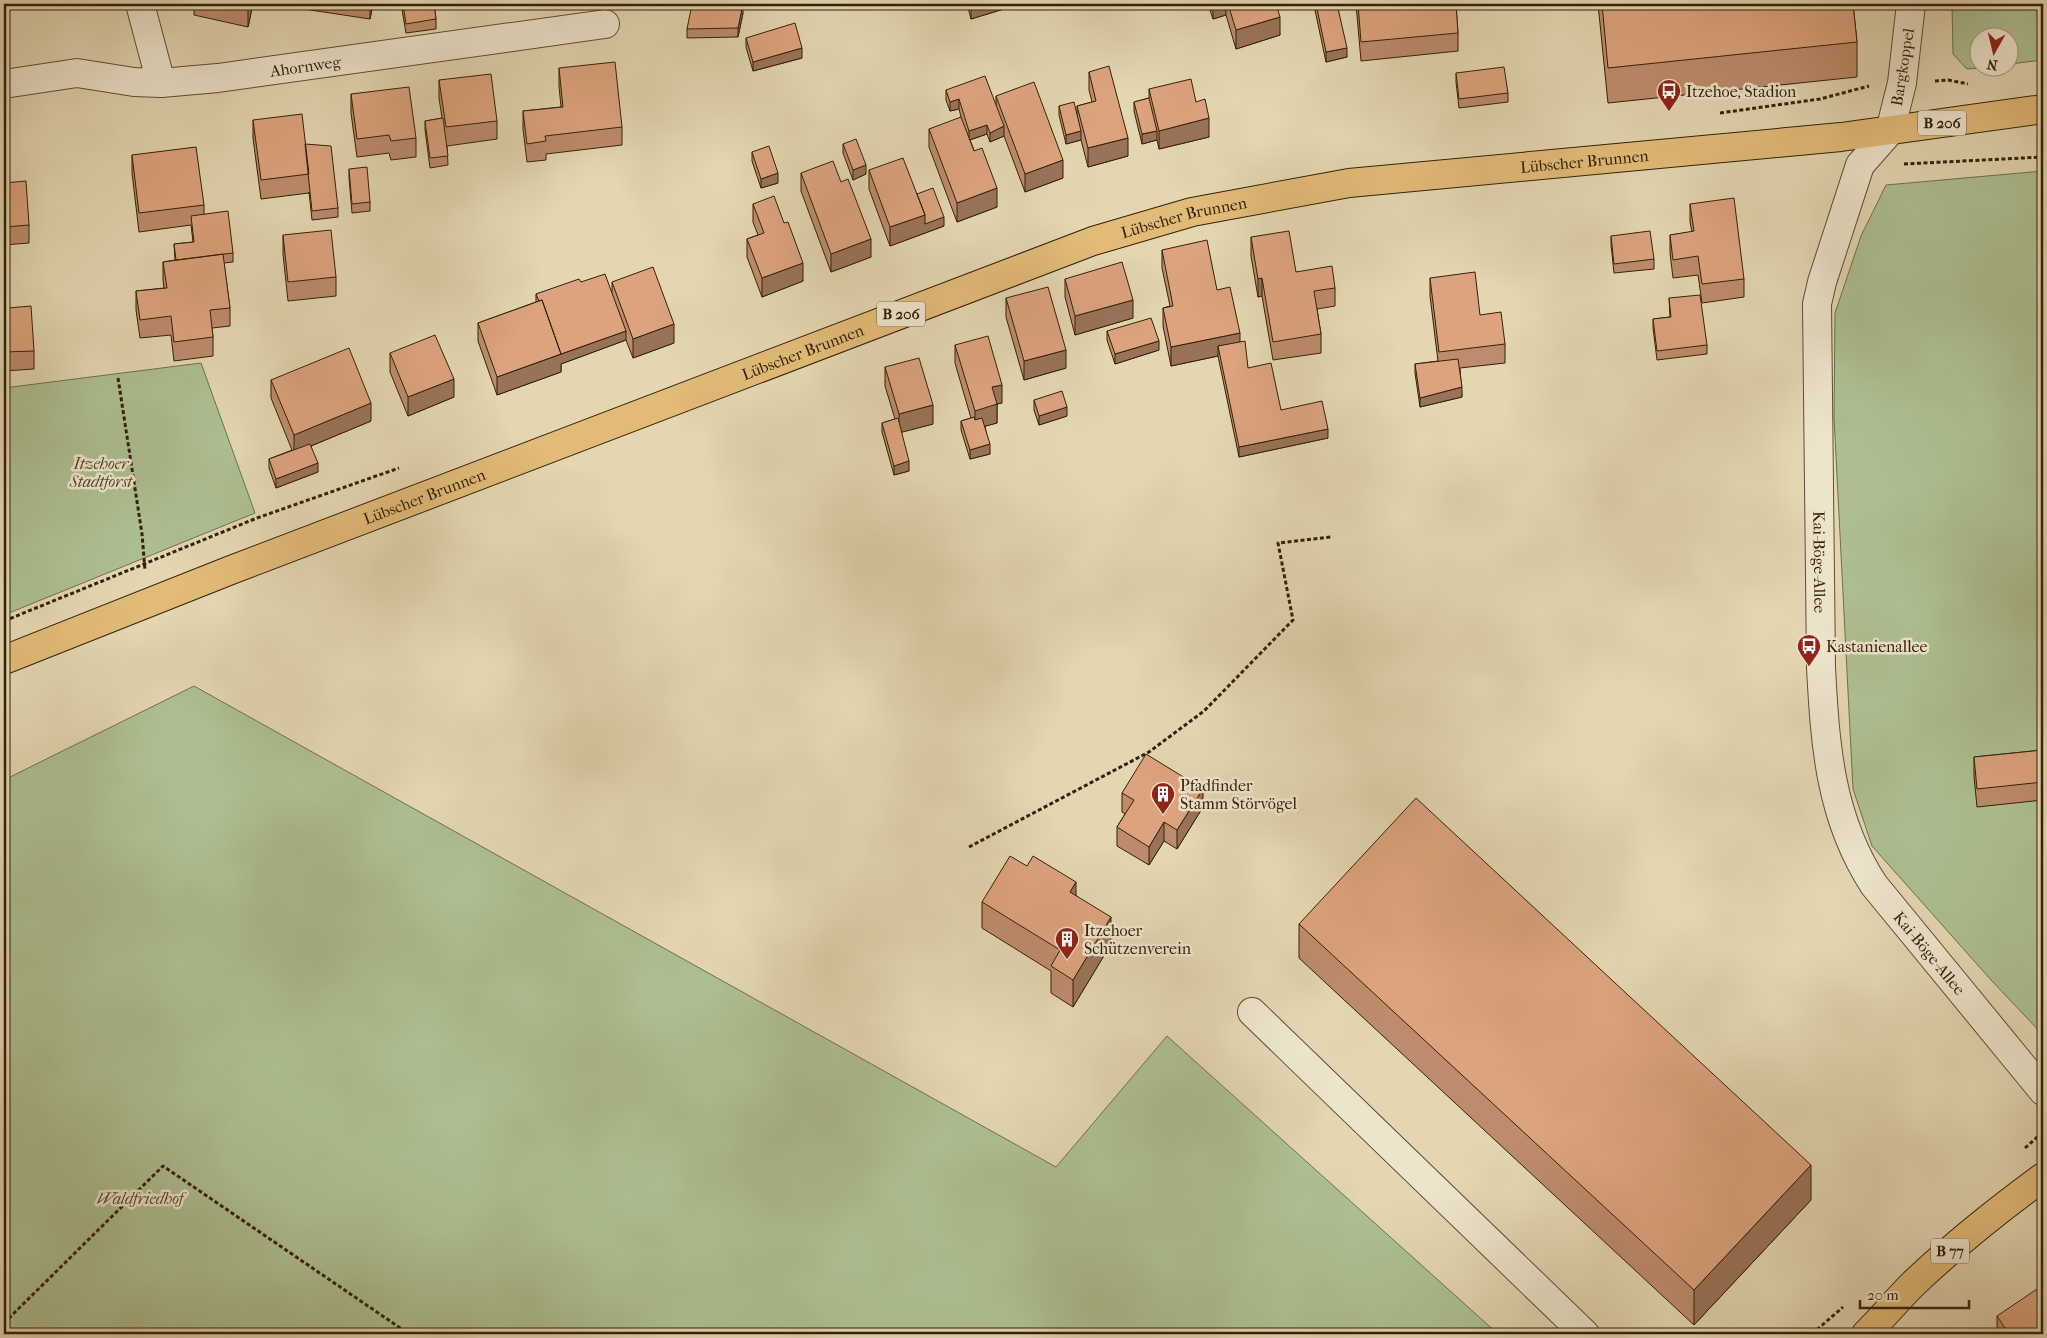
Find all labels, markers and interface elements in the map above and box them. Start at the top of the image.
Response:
street label: Bargkoppel [1887,26,1918,107]
north arrow [1970,28,2020,78]
street label: Ahornweg [268,52,342,81]
text: N [1985,55,1999,74]
bus stop icon: Itzehoe, Stadion [1656,78,1682,112]
place label: Itzehoe, Stadion [1686,82,1797,101]
road number: B 206 [1918,110,1966,136]
street label: Lübscher Brunnen [1519,146,1650,177]
street label: Lübscher Brunnen [1119,193,1249,242]
road number: B 206 [877,302,925,326]
street label: Lübscher Brunnen [739,320,867,384]
park label: Itzehoer Stadtforst [69,454,133,491]
street label: Lübscher Brunnen [361,465,489,529]
street label: Kai-Böge-Allee [1809,511,1829,613]
bus stop icon: Kastanienallee [1796,633,1822,667]
place label: Kastanienallee [1826,637,1927,656]
place label: Pfadfinder Stamm Störvögel [1180,776,1297,813]
building icon: Pfadfinder Stamm Störvögel [1150,781,1176,815]
street label: Kai-Böge-Allee [1890,908,1969,999]
place label: Itzehoer Schützenverein [1084,921,1192,958]
building icon: Itzehoer Schützenverein [1054,926,1080,960]
park label: Waldfriedhof [97,1189,187,1208]
road number: B 77 [1931,1238,1969,1264]
scale bar [1860,1278,1968,1310]
text: 20 m [1867,1286,1899,1304]

